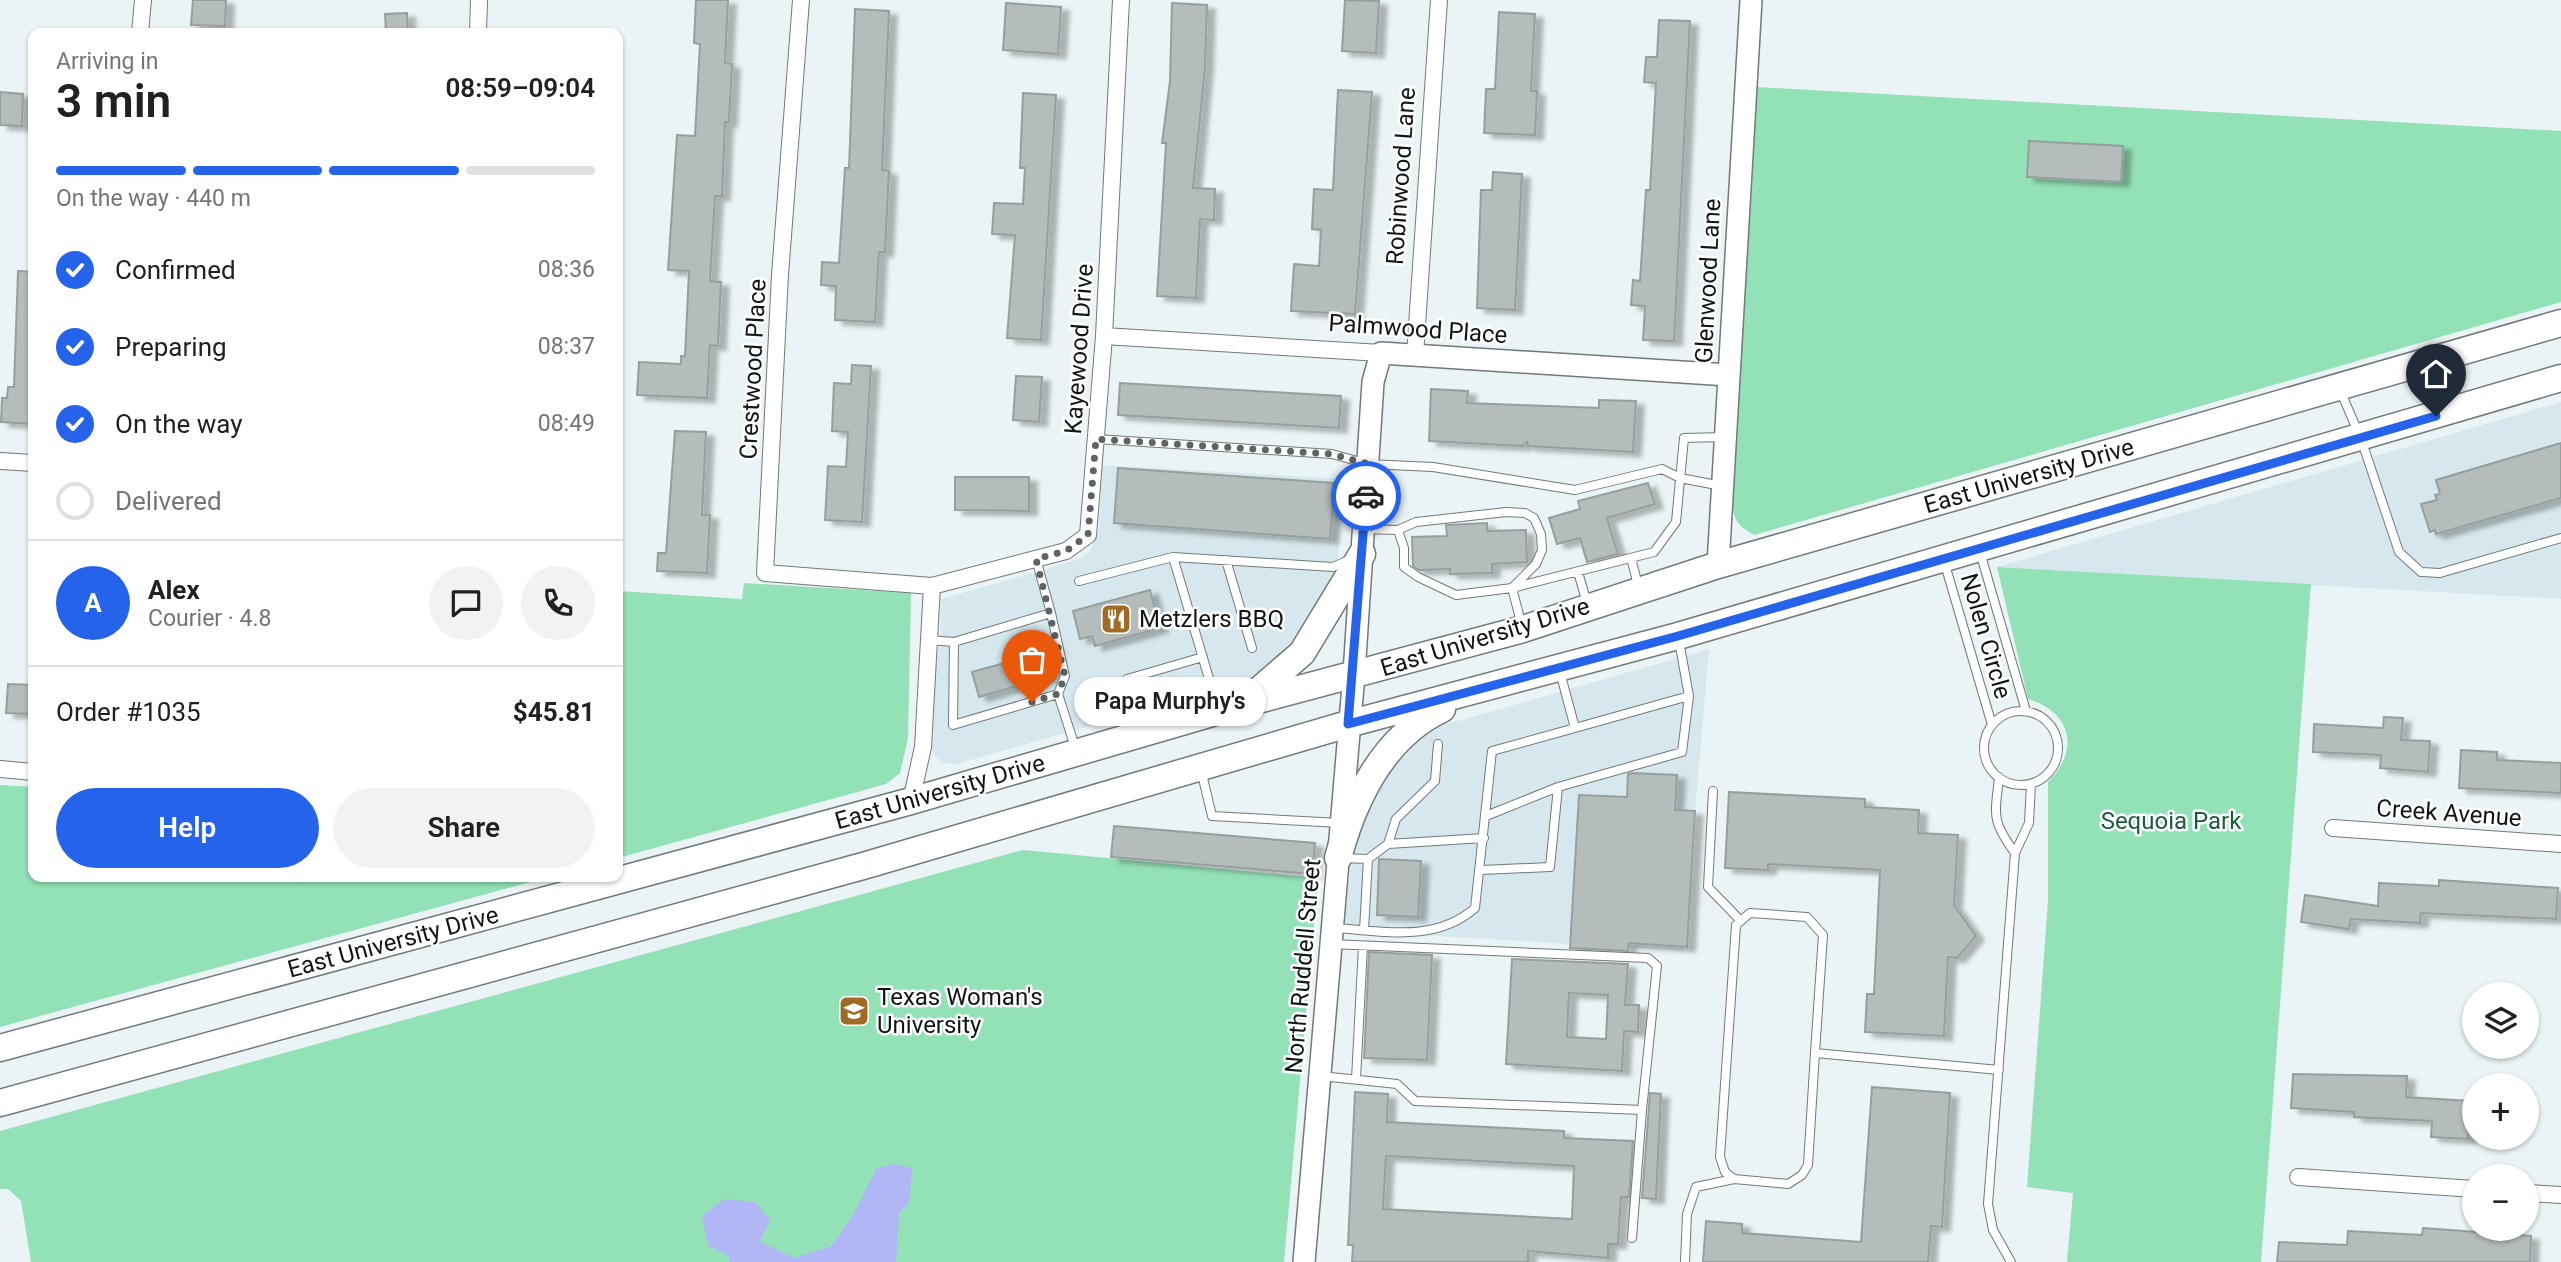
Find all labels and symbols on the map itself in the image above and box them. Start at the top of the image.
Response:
street label: Robinwood Lane [1381,86,1421,266]
street label: Glenwood Lane [1690,198,1726,364]
street label: Kayewood Drive [1059,263,1099,435]
street label: Crestwood Place [734,278,772,460]
street label: Palmwood Place [1328,309,1508,349]
pin [2406,344,2466,416]
street label: East University Drive [1921,433,2137,519]
courier [1331,461,1401,531]
street label: Nolen Circle [1955,570,2017,702]
street label: East University Drive [1377,592,1593,682]
restaurant icon: Metzlers BBQ [1099,602,1133,636]
place label: Metzlers BBQ [1139,605,1284,633]
pin [1002,630,1062,702]
callout: Papa Murphy's [1074,678,1266,726]
street label: East University Drive [832,749,1048,835]
street label: Creek Avenue [2375,794,2523,832]
park label: Sequoia Park [2101,807,2242,835]
street label: North Ruddell Street [1280,857,1326,1074]
street label: East University Drive [284,900,502,984]
place label: Texas Woman's University [877,983,1043,1039]
school or university icon: Texas Woman's University [837,994,871,1028]

